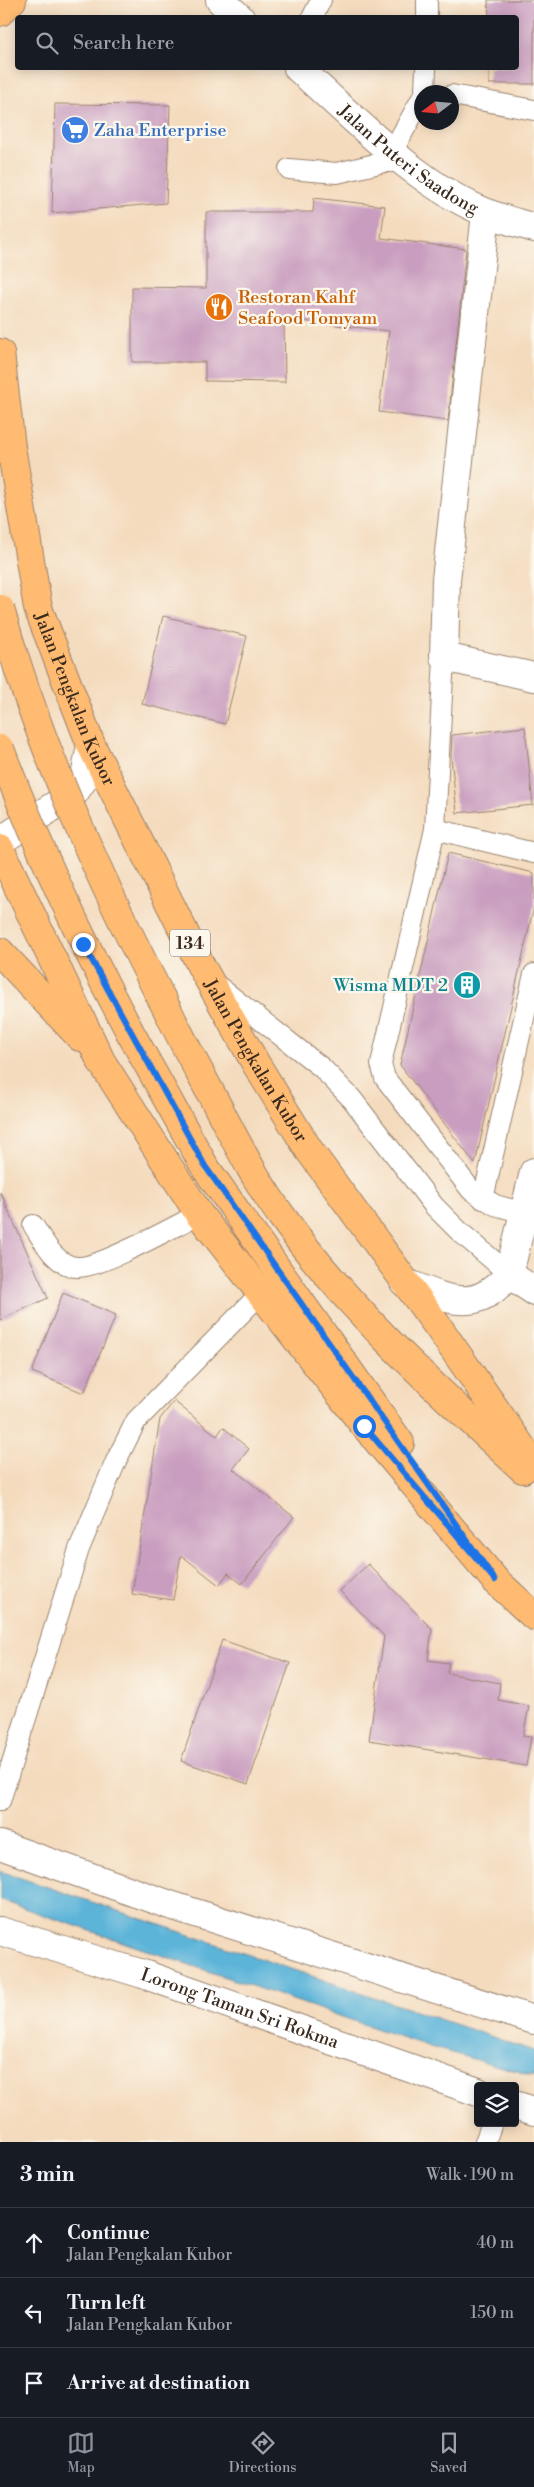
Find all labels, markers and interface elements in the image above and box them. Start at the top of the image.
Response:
search box [15,15,519,70]
icon: search [33,29,61,57]
text: Search here [73,31,174,55]
north arrow [414,85,459,130]
street label: Jalan Puteri Saadong [332,99,483,220]
supermarket icon: Zaha Enterprise [60,115,90,145]
place label: Zaha Enterprise [94,119,227,142]
place label: Restoran Kahf Seafood Tomyam [238,286,377,330]
restaurant icon: Restoran Kahf Seafood Tomyam [204,292,234,322]
street label: Jalan Pengkalan Kubor [28,608,121,790]
road number: 134 [170,930,210,956]
route end [72,933,95,956]
building icon: Wisma MDT 2 [452,970,482,1000]
street label: Jalan Pengkalan Kubor [198,974,313,1147]
place label: Wisma MDT 2 [332,974,448,997]
route start [353,1415,376,1438]
street label: Lorong Taman Sri Rokma [138,1963,343,2054]
map controls [474,2082,519,2127]
button: layers [474,2082,519,2127]
text: 3 min [20,2162,75,2188]
text: Walk · 190 m [426,2165,514,2185]
text: Continue [67,2221,150,2245]
icon: ahead [20,2229,48,2257]
text: 40 m [477,2233,514,2253]
text: Jalan Pengkalan Kubor [67,2245,232,2265]
text: Turn left [67,2291,146,2315]
icon: left [20,2299,48,2327]
text: 150 m [470,2303,514,2323]
text: Jalan Pengkalan Kubor [67,2315,232,2335]
icon: arrive [20,2369,48,2397]
text: Arrive at destination [67,2371,250,2395]
tab: Map [67,2429,95,2477]
tab: Directions [229,2429,296,2477]
tab: Saved [430,2429,467,2477]

